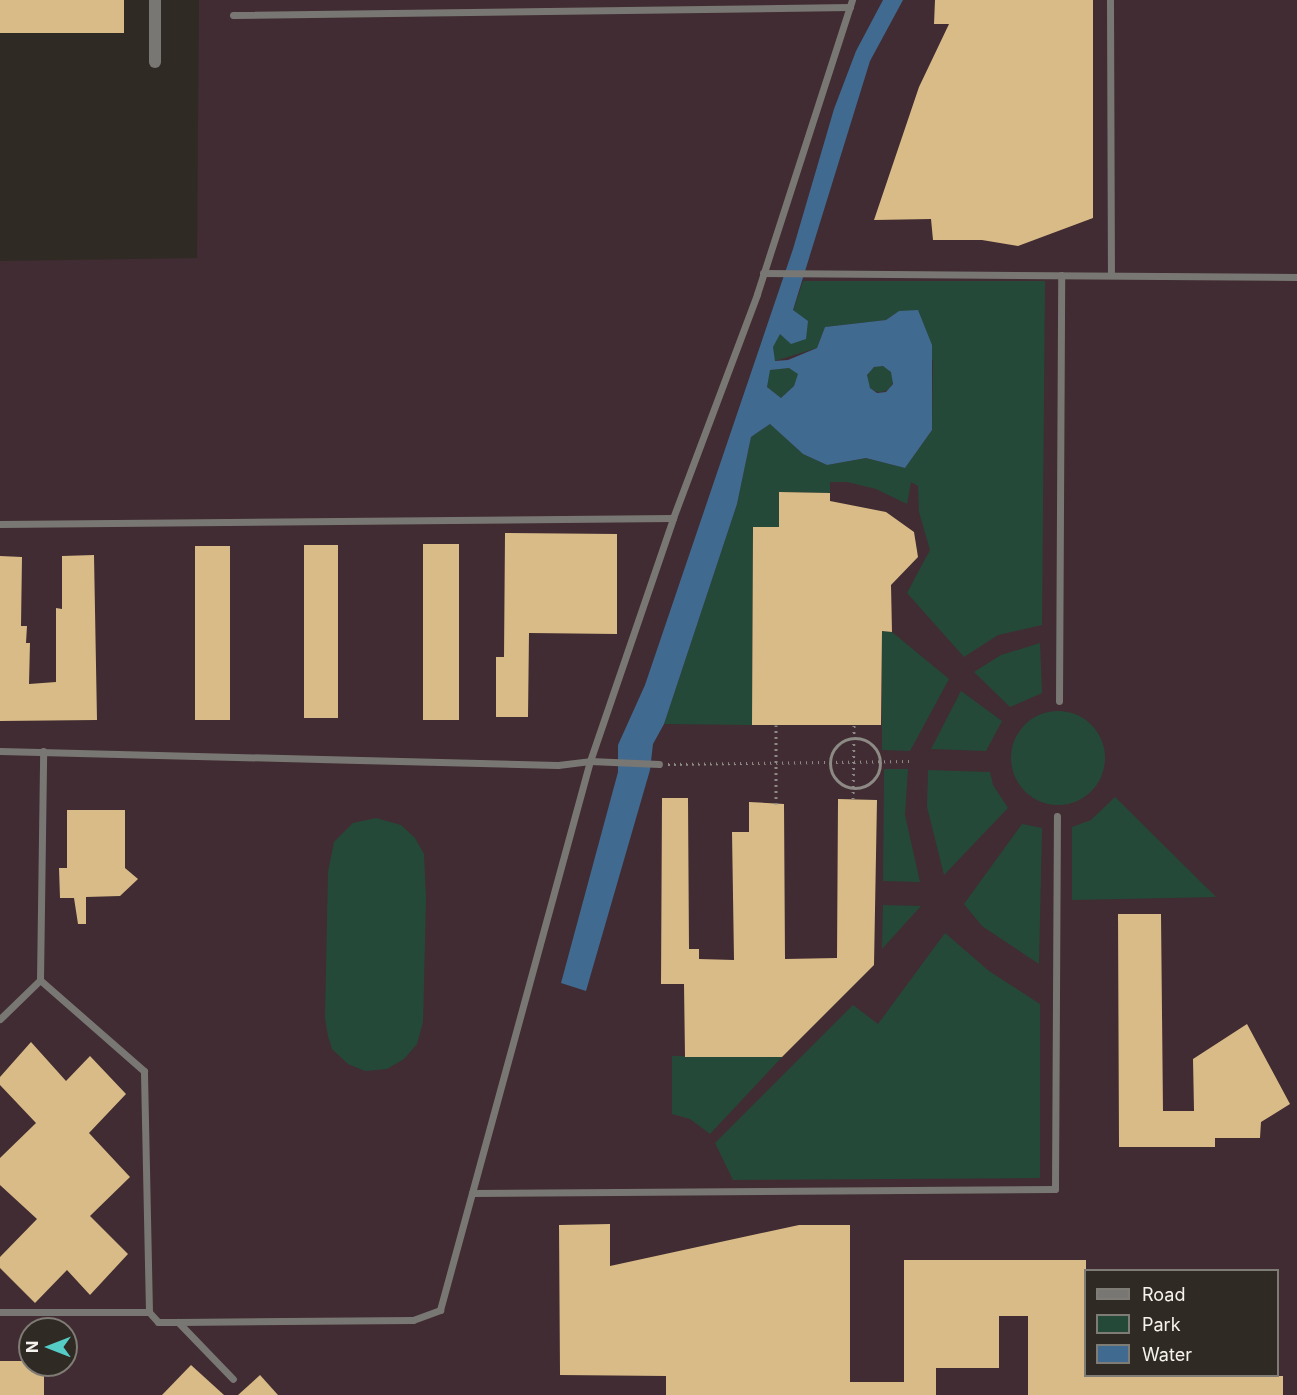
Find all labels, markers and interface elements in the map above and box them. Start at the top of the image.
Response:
legend [1084,1269,1279,1377]
text: Road [1142,1284,1185,1305]
text: Park [1142,1314,1181,1335]
north arrow [18,1317,78,1377]
text: N [22,1341,42,1353]
text: Water [1142,1344,1192,1365]

